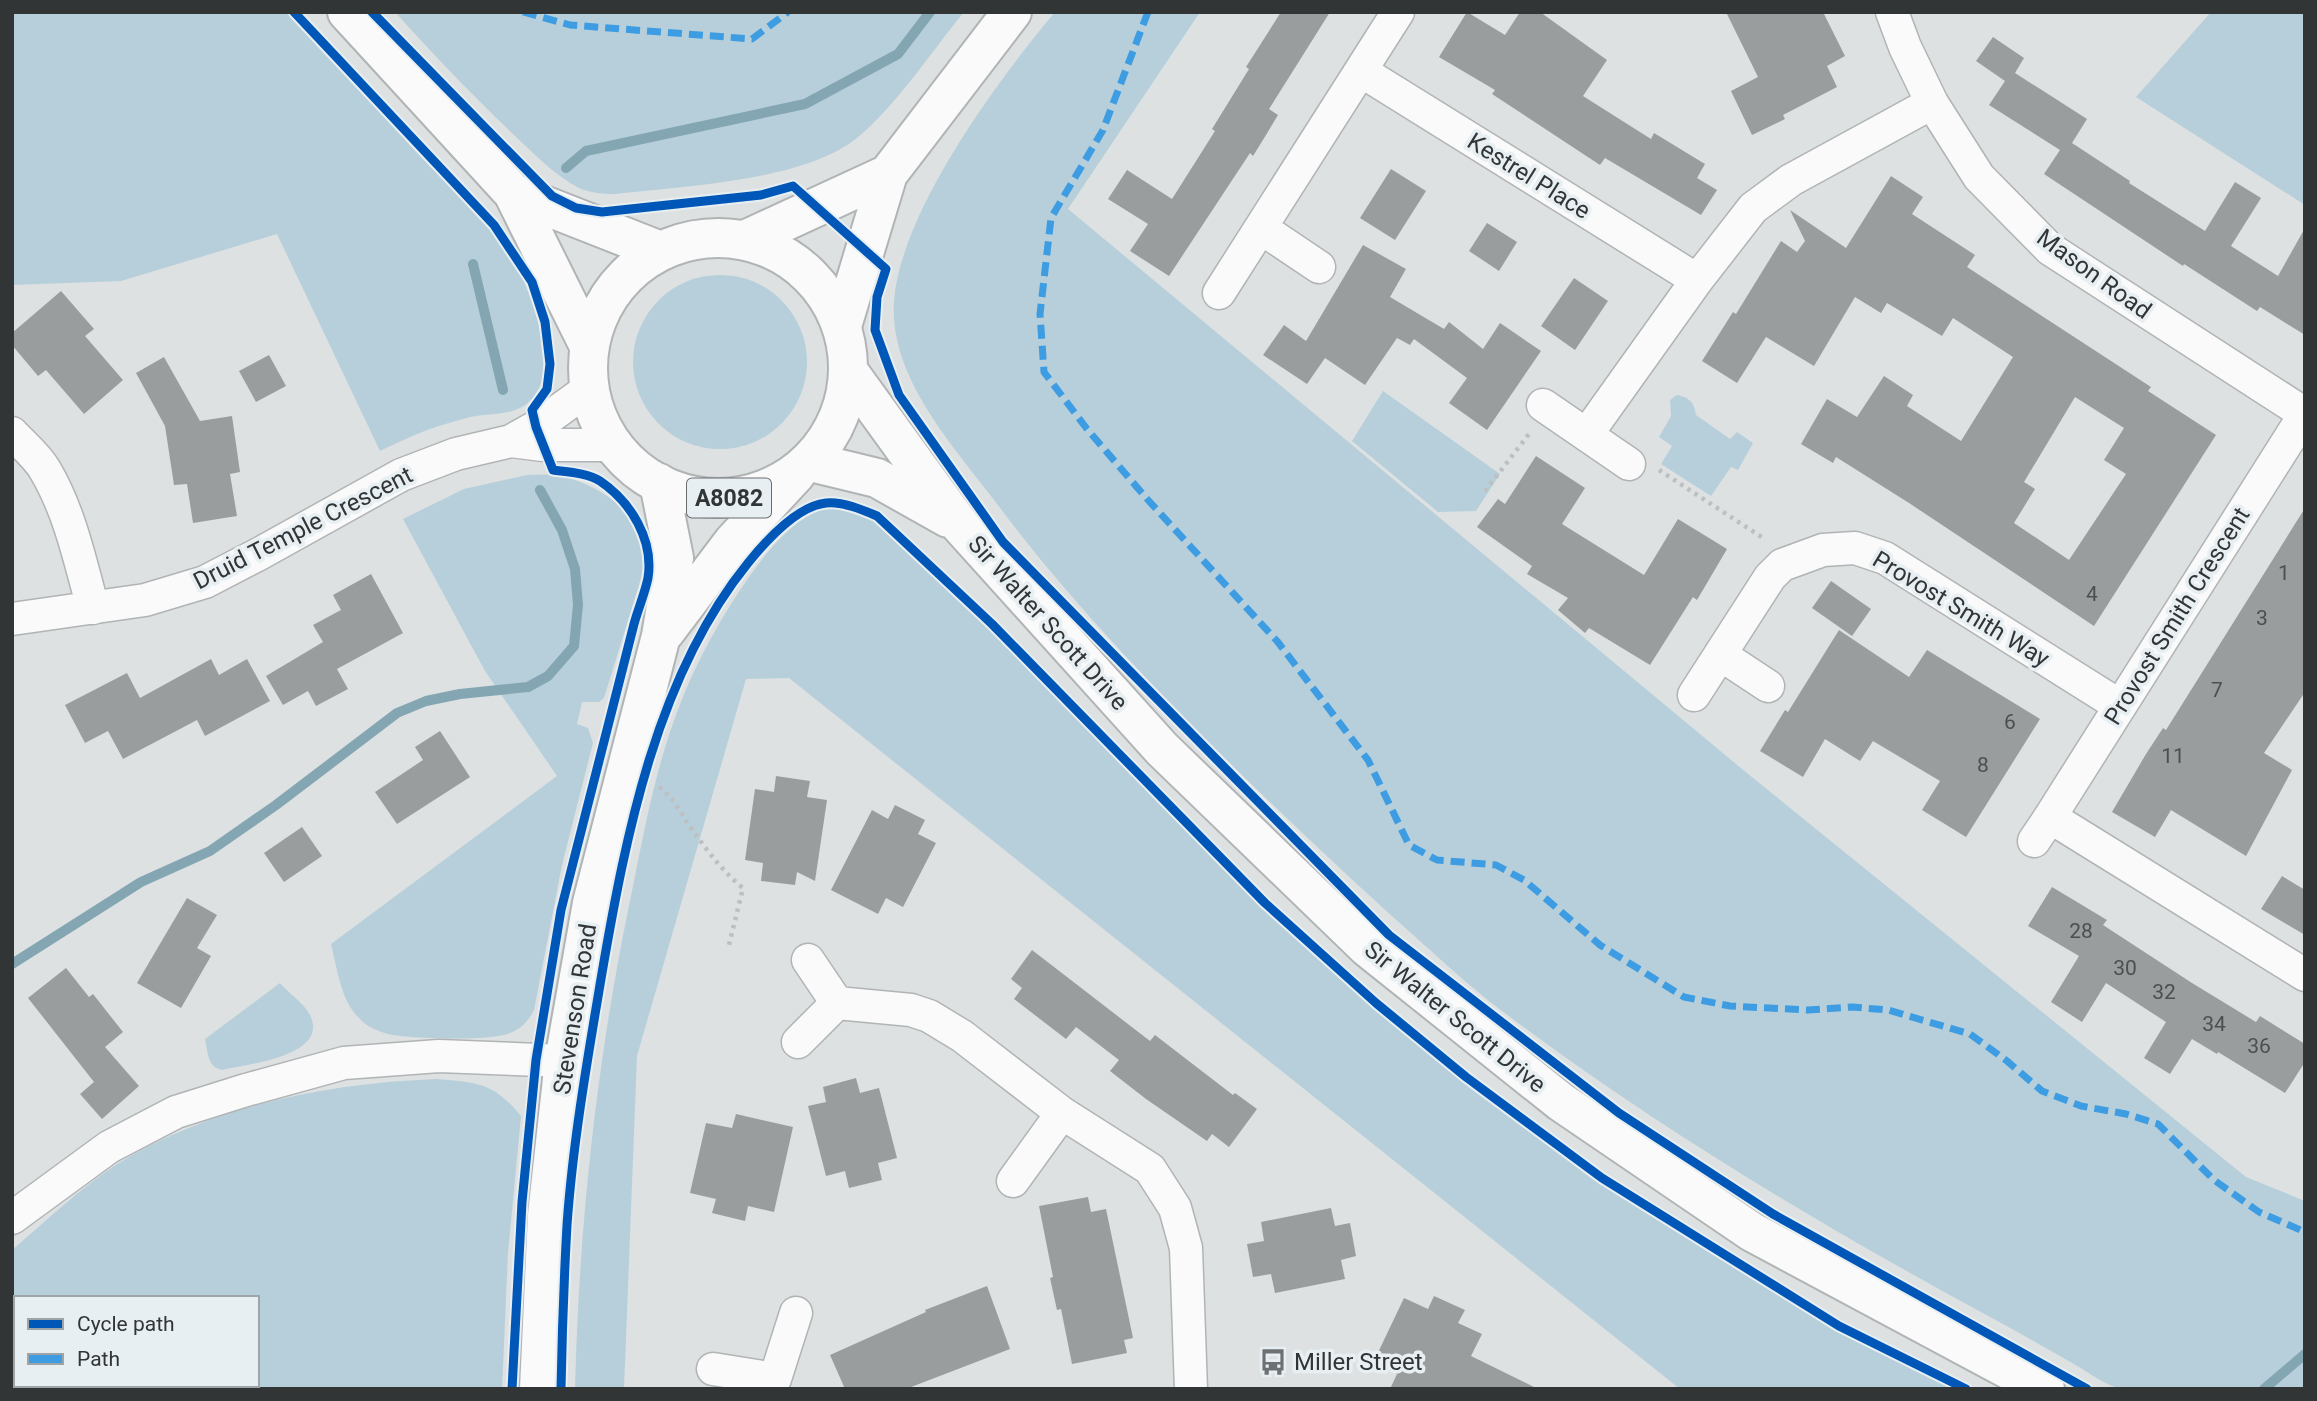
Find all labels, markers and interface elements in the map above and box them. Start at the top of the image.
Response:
street label: Kestrel Place [1462,127,1596,225]
street label: Mason Road [2031,223,2157,325]
street label: Druid Temple Crescent [189,461,417,595]
road number: A8082 [687,478,771,518]
street label: Provost Smith Crescent [2099,502,2255,730]
street label: Sir Walter Scott Drive [962,530,1134,716]
street label: Provost Smith Way [1868,545,2055,673]
house number: 1 [2278,561,2290,585]
house number: 4 [2086,582,2098,606]
house number: 3 [2256,606,2268,630]
house number: 7 [2211,678,2223,702]
house number: 6 [2004,710,2016,734]
house number: 11 [2161,744,2185,768]
house number: 8 [1977,753,1989,777]
house number: 28 [2069,919,2093,943]
street label: Stevenson Road [548,922,602,1096]
street label: Sir Walter Scott Drive [1359,935,1551,1099]
house number: 30 [2113,956,2137,980]
house number: 32 [2152,980,2176,1004]
house number: 34 [2202,1012,2226,1036]
house number: 36 [2247,1034,2271,1058]
legend [14,1296,259,1387]
text: Cycle path [77,1312,175,1336]
text: Path [77,1347,120,1371]
bus stop icon: Miller Street [1258,1347,1288,1377]
place label: Miller Street [1294,1348,1423,1376]

